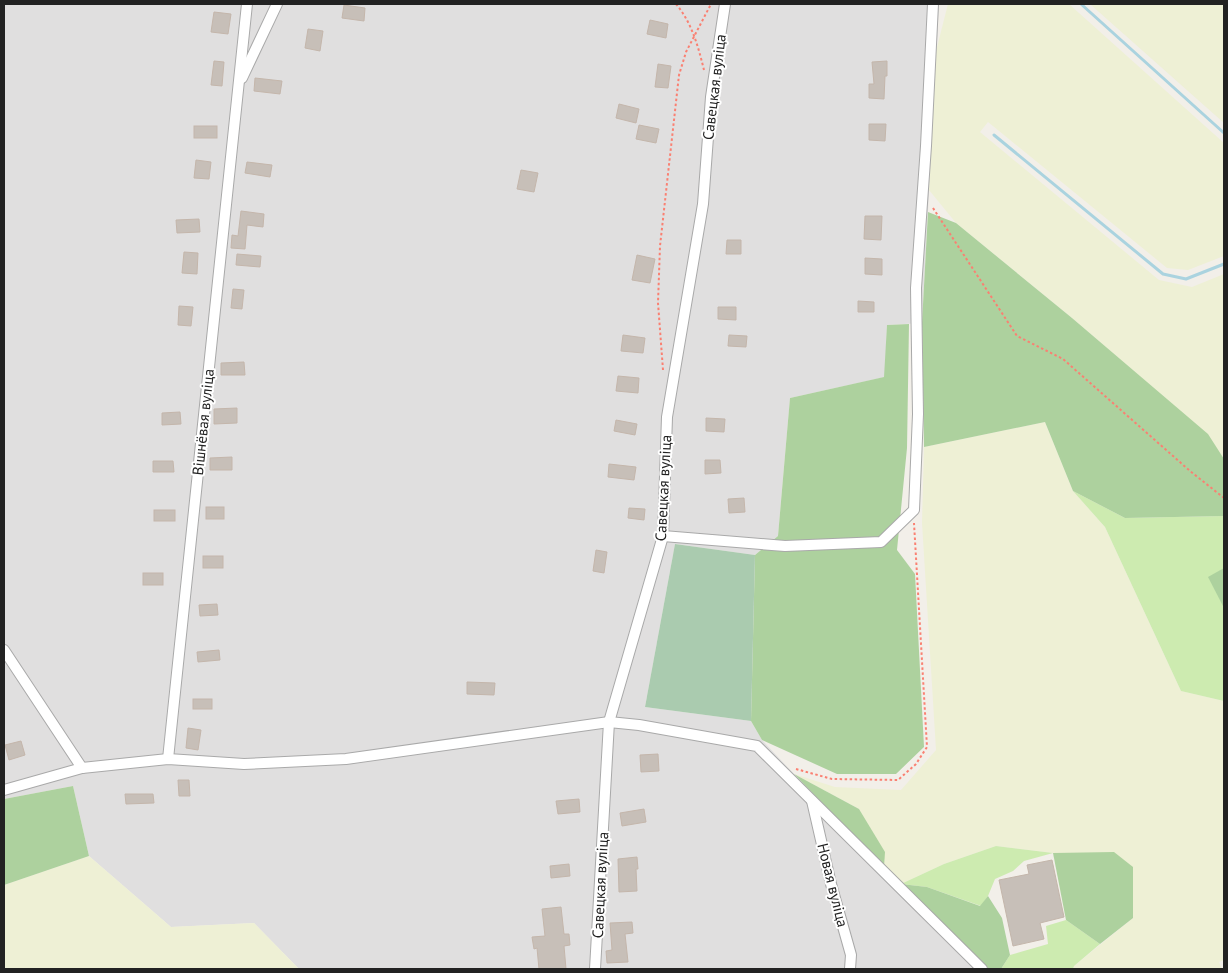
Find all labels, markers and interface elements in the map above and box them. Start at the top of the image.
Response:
street label: Савецкая вуліца [698,33,730,141]
street label: Вішнёвая вуліца [188,368,218,476]
street label: Савецкая вуліца [651,434,675,542]
street label: Савецкая вуліца [588,831,612,939]
street label: Новая вуліца [813,841,853,929]

